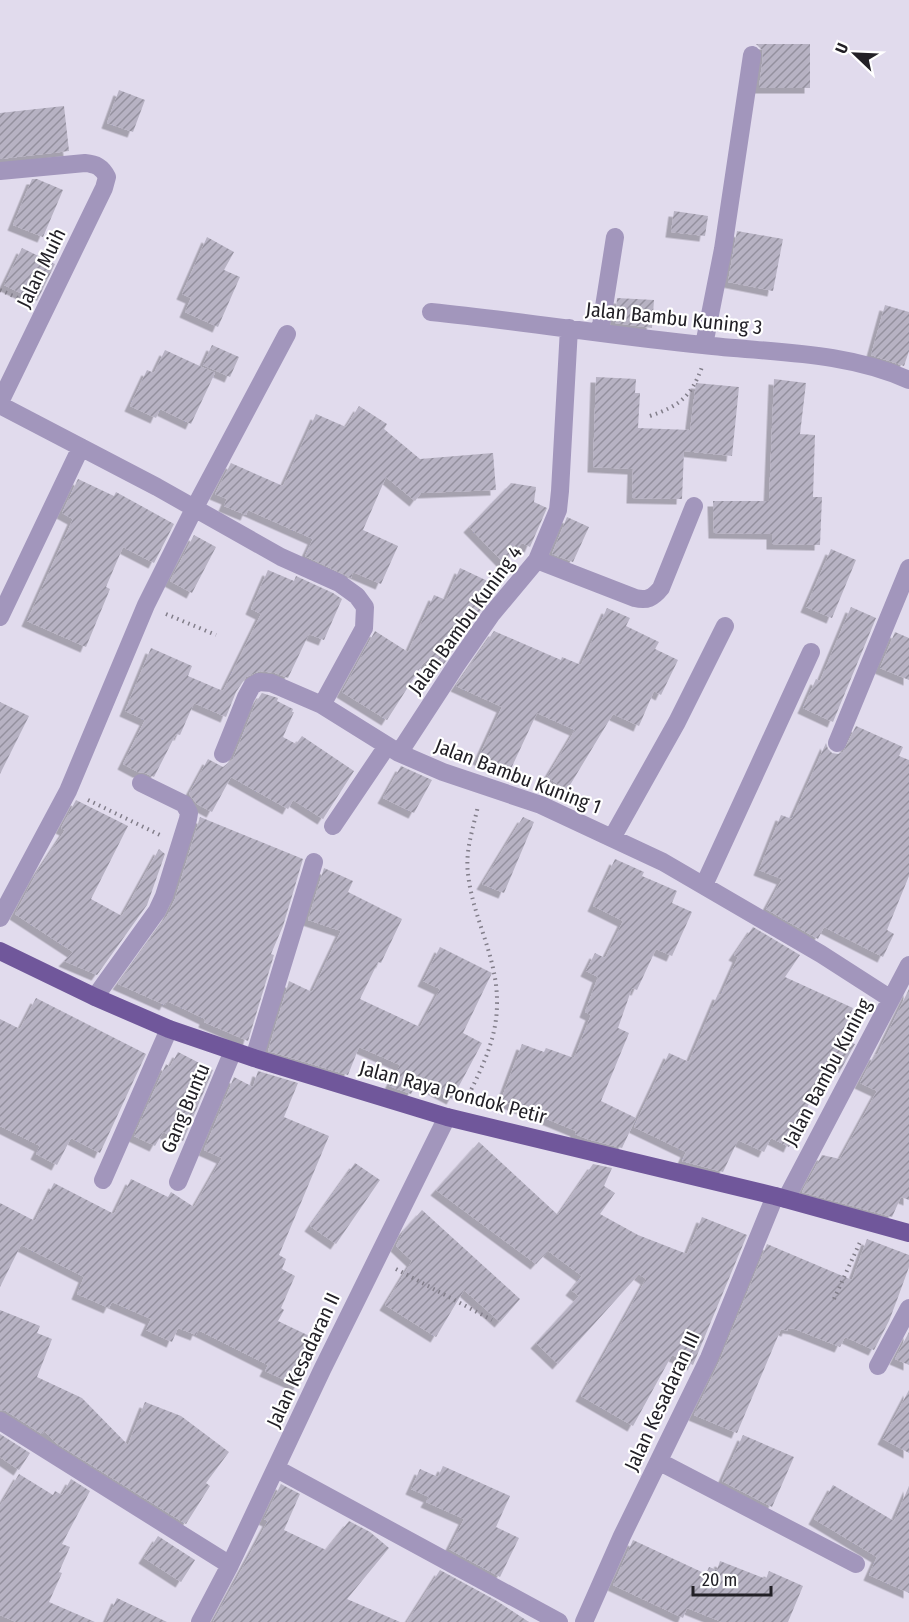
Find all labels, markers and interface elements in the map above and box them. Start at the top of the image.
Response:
north arrow [825,24,885,84]
text: U [831,40,852,56]
street label: Jalan Muih [11,224,71,312]
street label: Jalan Bambu Kuning 3 [585,297,763,339]
street label: Jalan Bambu Kuning 4 [403,541,527,699]
street label: Jalan Bambu Kuning 1 [432,733,604,819]
street label: Jalan Bambu Kuning [778,994,876,1150]
street label: Jalan Raya Pondok Petir [357,1055,549,1129]
street label: Gang Buntu [155,1060,215,1156]
street label: Jalan Kesadaran II [261,1289,345,1431]
street label: Jalan Kesadaran III [619,1327,705,1475]
scale bar [693,1559,771,1597]
text: 20 m [702,1569,737,1591]

